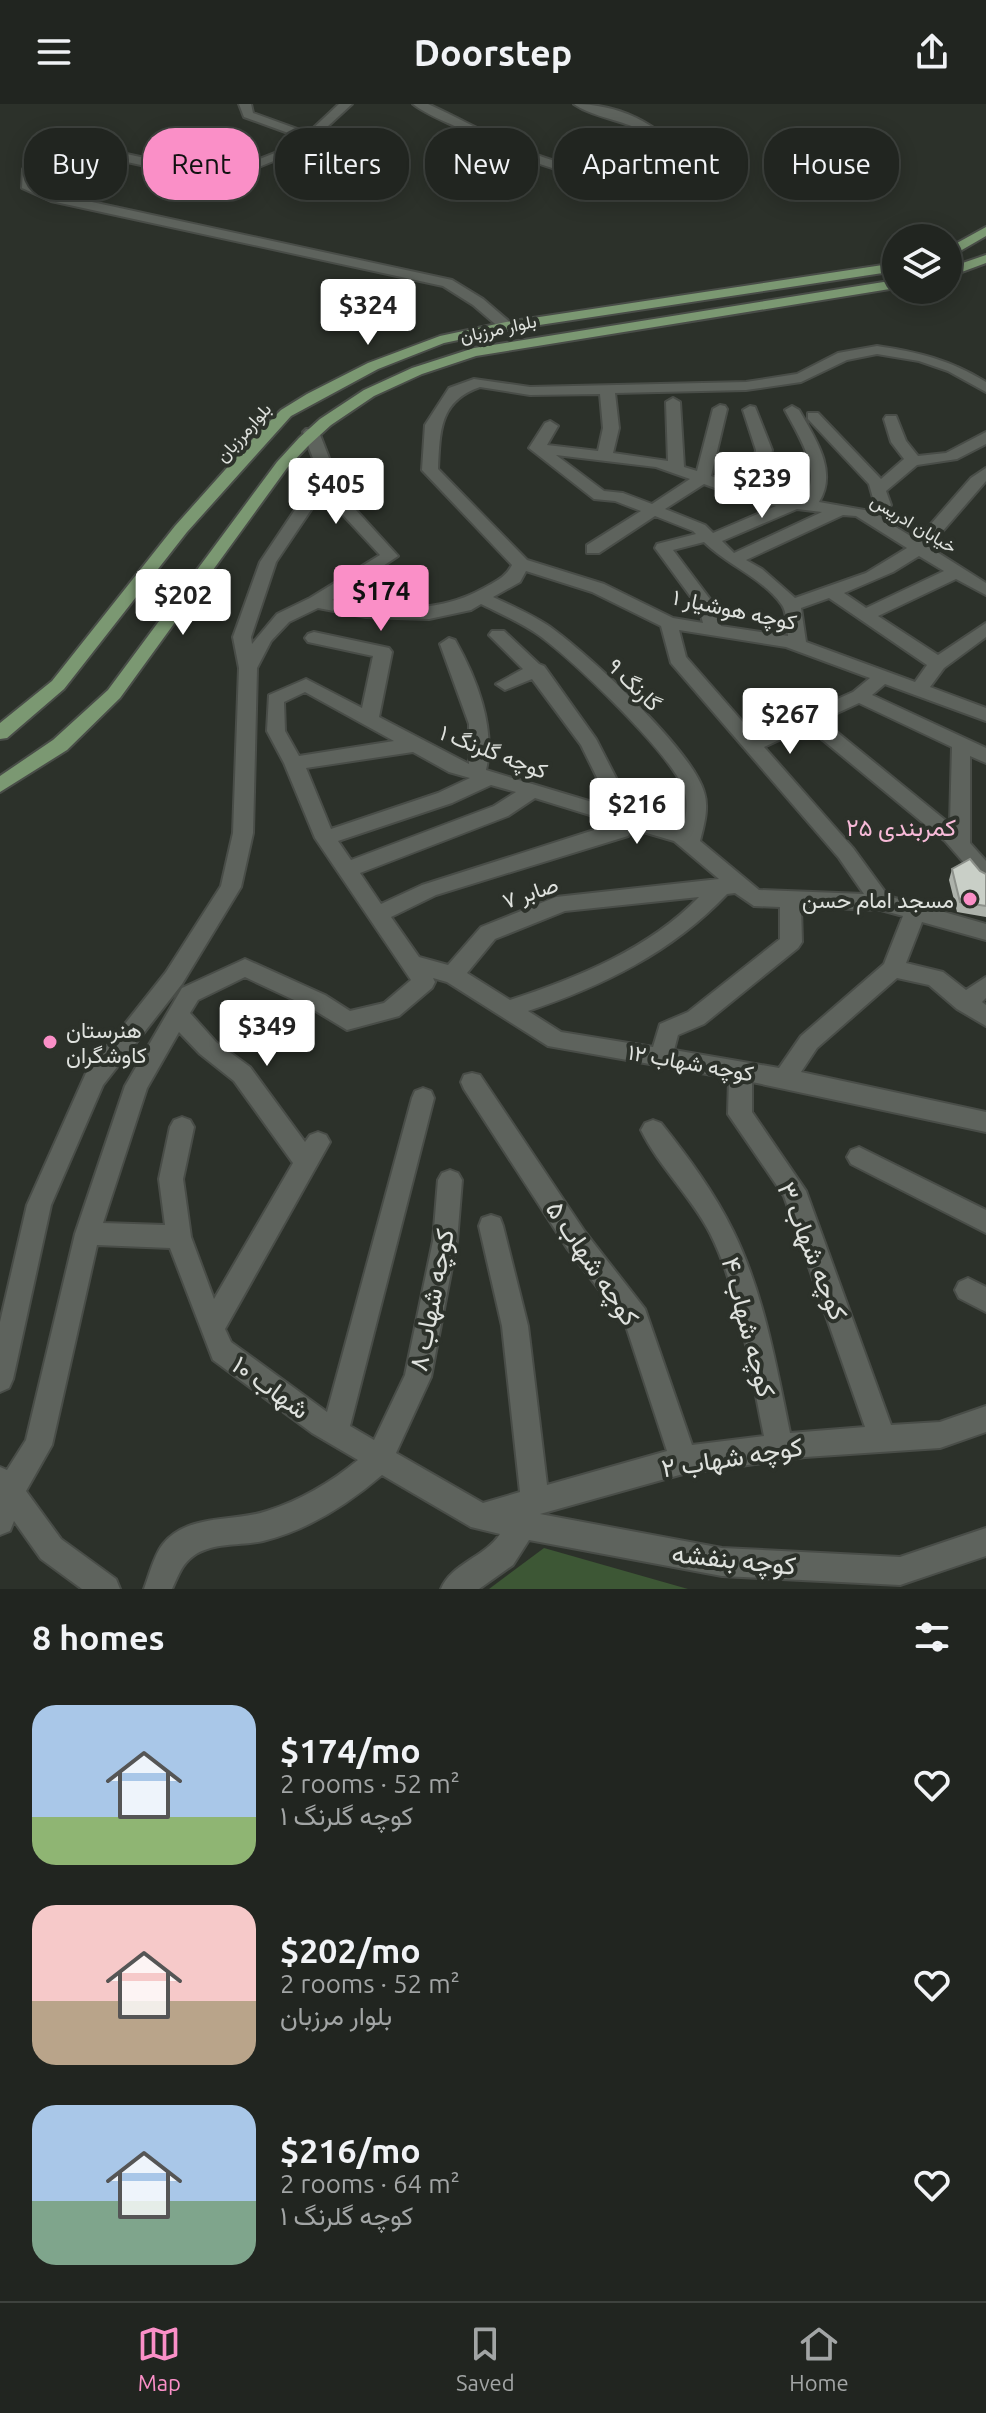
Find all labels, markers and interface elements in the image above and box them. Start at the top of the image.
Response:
icon: menu [32,30,76,74]
icon: share [910,30,954,74]
text: Doorstep [414,32,572,73]
chip: Buy [24,128,127,200]
chip: Rent [143,128,259,200]
chip: Filters [275,128,409,200]
chip: New [425,128,538,200]
chip: Apartment [554,128,748,200]
chip: House [764,128,899,200]
map controls [882,224,962,304]
button: layers [882,224,962,304]
pin: $324 [321,279,415,347]
text: $324 [339,290,397,319]
street label: بلوار مرزبان [458,310,538,348]
street label: بلوارمرزبان [211,398,276,467]
pin: $239 [715,452,809,520]
pin: $405 [289,458,383,526]
text: $239 [733,463,791,492]
text: $405 [307,469,365,498]
street label: خیابان ادریس [866,490,960,558]
pin: $174 [334,565,428,633]
pin: $202 [136,569,230,637]
text: $174 [352,576,410,605]
text: $202 [154,580,212,609]
street label: کوچه هوشیار ۱ [670,584,799,637]
street label: گارنگ ۹ [602,653,667,717]
pin: $267 [743,688,837,756]
text: $267 [761,699,819,728]
street label: کوچه گلرنگ ۱ [436,719,551,786]
pin: $216 [590,778,684,846]
text: $216 [608,789,666,818]
district label: کمربندی ۲۵ [846,814,956,843]
street label: صابر ۷ [499,871,562,915]
place label: مسجد امام حسن [802,887,954,915]
marker: مسجد امام حسن [961,890,979,908]
pin: $349 [220,1000,314,1068]
text: $349 [238,1011,296,1040]
place label: هنرستان کاوشگران [66,1017,147,1069]
marker: هنرستان کاوشگران [41,1033,59,1051]
street label: کوچه شهاب ۱۲ [626,1039,756,1088]
street label: کوچه شهاب ۳ [768,1178,854,1326]
street label: کوچه شهاب ۵ [537,1195,645,1333]
street label: کوچه شهاب ۸ [403,1226,463,1374]
street label: کوچه شهاب ۴ [713,1254,782,1401]
street label: شهاب ۱۰ [226,1350,315,1426]
street label: کوچه شهاب ۲ [659,1432,805,1486]
street label: کوچه بنفشه [670,1538,798,1584]
icon: filters [910,1615,954,1659]
text: 8 homes [32,1618,165,1656]
text: $174/mo [280,1731,421,1769]
icon: home [96,1737,192,1833]
icon: heart [910,1763,954,1807]
text: 2 rooms · 52 m² [280,1769,460,1798]
text: کوچه گلرنگ ۱ [280,1801,413,1830]
text: $202/mo [280,1931,421,1969]
icon: home [96,1937,192,2033]
icon: heart [910,1963,954,2007]
text: 2 rooms · 52 m² [280,1969,460,1998]
text: بلوار مرزبان [280,2001,392,2030]
text: $216/mo [280,2131,421,2169]
icon: home [96,2137,192,2233]
icon: heart [910,2163,954,2207]
text: 2 rooms · 64 m² [280,2169,460,2198]
text: کوچه گلرنگ ۱ [280,2201,413,2230]
tab: Map [137,2322,181,2395]
tab: Saved [456,2322,515,2395]
tab: Home [789,2322,849,2395]

